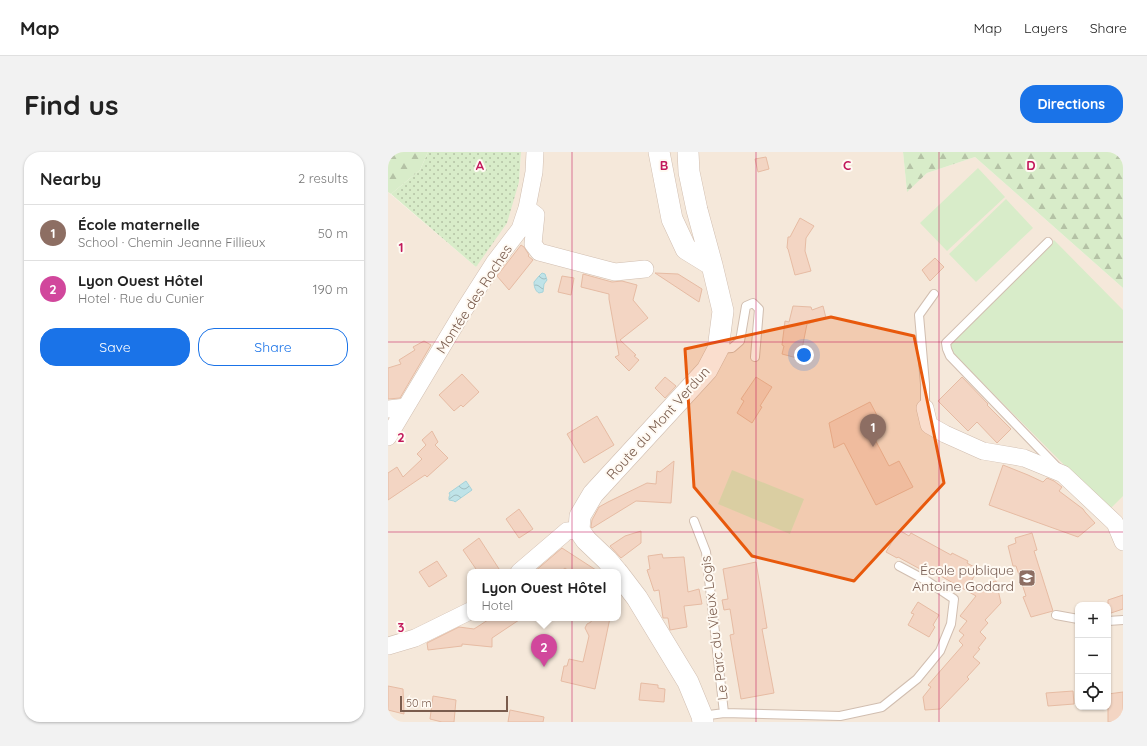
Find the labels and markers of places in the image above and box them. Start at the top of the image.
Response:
pin: 1 [860,414,886,447]
place label: École publique Antoine Godard [912,561,1014,595]
school or university icon: École publique Antoine Godard [1017,568,1037,588]
pin: 2 [531,634,557,667]

